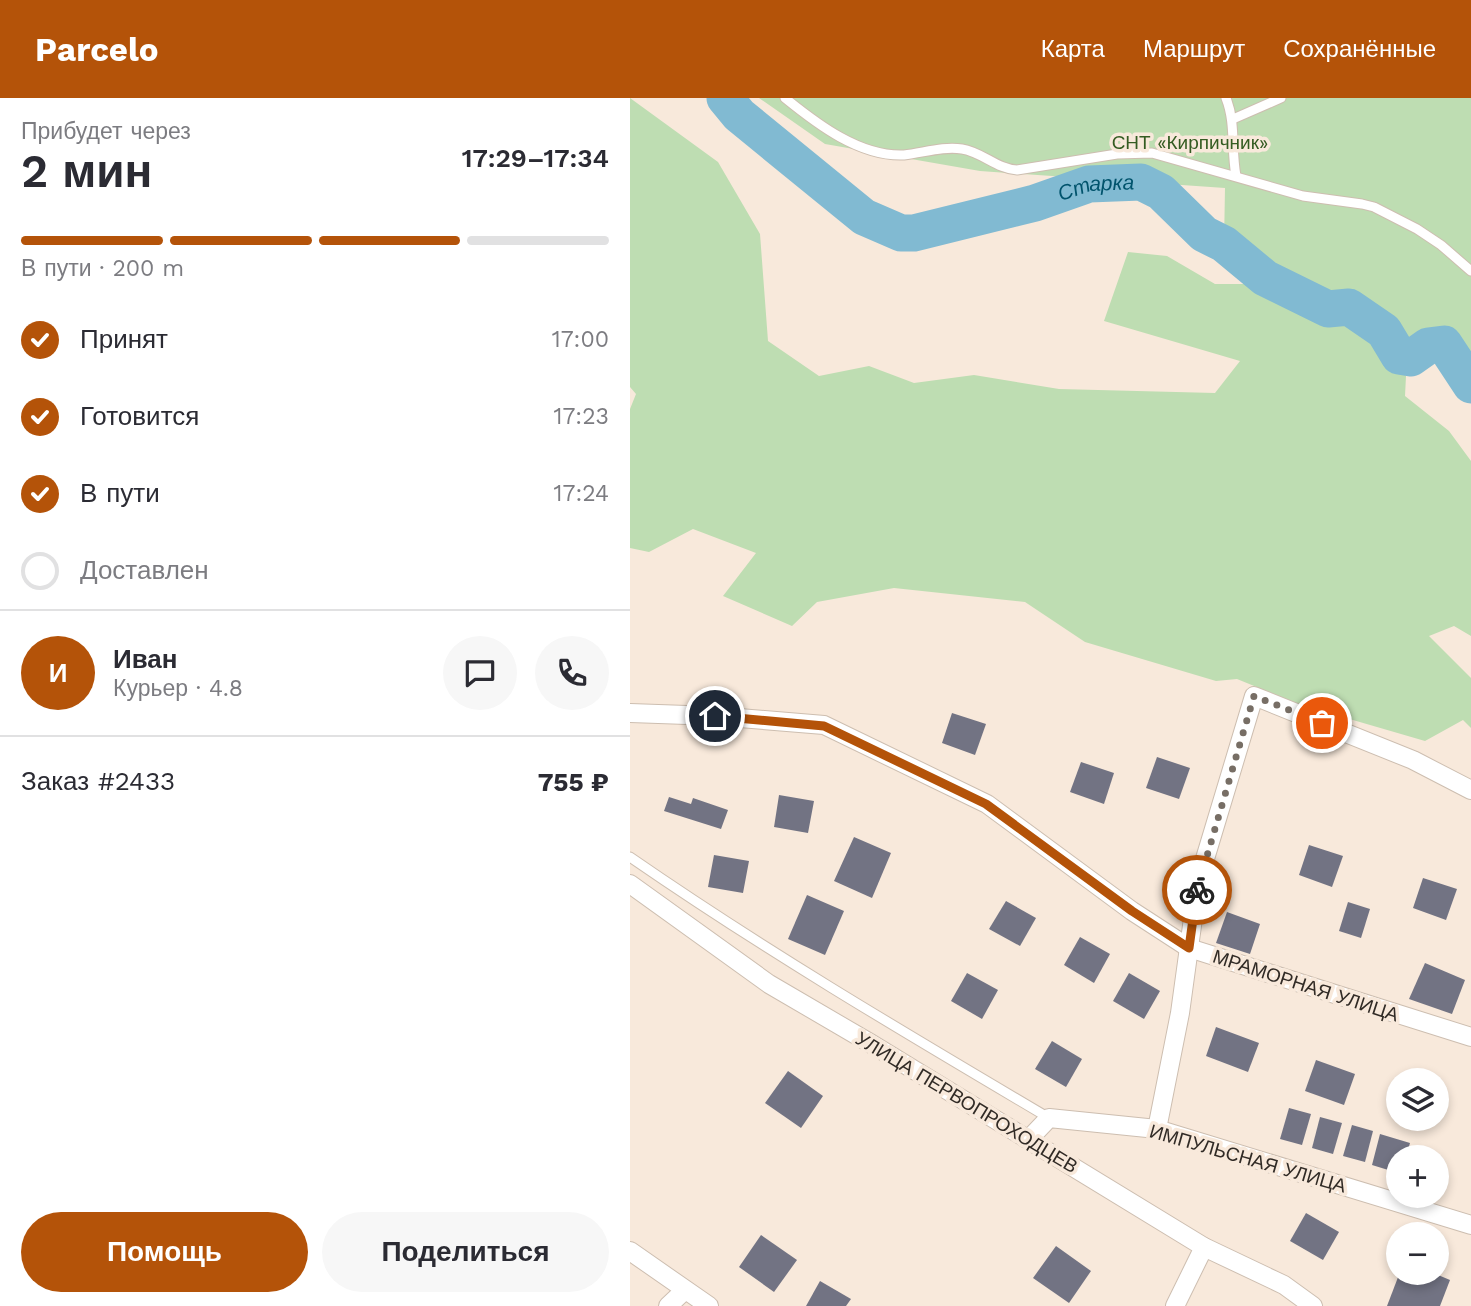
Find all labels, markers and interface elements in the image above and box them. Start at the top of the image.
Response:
text: Parcelo [35,30,159,69]
text: Карта [1041,35,1105,63]
text: Маршрут [1143,35,1245,63]
text: Сохранённые [1283,35,1436,63]
text: Прибудет через [21,118,191,145]
park label: СНТ «Кирпичник» [1112,131,1268,154]
text: 17:29–17:34 [462,143,609,173]
text: 2 мин [21,144,152,198]
water label: Старка [1054,169,1135,206]
text: В пути · 200 m [21,255,184,282]
icon: check [21,321,59,359]
text: Принят [80,324,168,354]
text: 17:00 [552,326,609,353]
icon: check [21,398,59,436]
text: Готовится [80,401,199,431]
text: 17:23 [554,403,609,430]
icon: check [21,475,59,513]
text: В пути [80,478,160,508]
text: 17:24 [554,480,609,507]
text: Доставлен [80,555,209,585]
button: chat [443,636,517,710]
button: phone [535,636,609,710]
text: Иван [113,644,178,674]
text: И [49,658,67,688]
text: Курьер · 4.8 [113,675,243,702]
pin [685,686,745,746]
pin [1292,693,1352,753]
icon: home [696,697,734,735]
icon: bag [1303,704,1341,742]
text: Заказ #2433 [21,766,175,796]
text: 755 ₽ [538,767,609,797]
courier [1162,855,1232,925]
icon: bike [1178,871,1216,909]
street label: МРАМОРНАЯ УЛИЦА [1210,945,1402,1026]
street label: УЛИЦА ПЕРВОПРОХОДЦЕВ [851,1027,1082,1178]
map controls [1386,1068,1449,1285]
button: layers [1386,1068,1449,1131]
street label: ИМПУЛЬСНАЯ УЛИЦА [1147,1119,1349,1198]
button: + [1386,1145,1449,1208]
button: Помощь [21,1212,308,1292]
button: Поделиться [322,1212,609,1292]
button: − [1386,1222,1449,1285]

